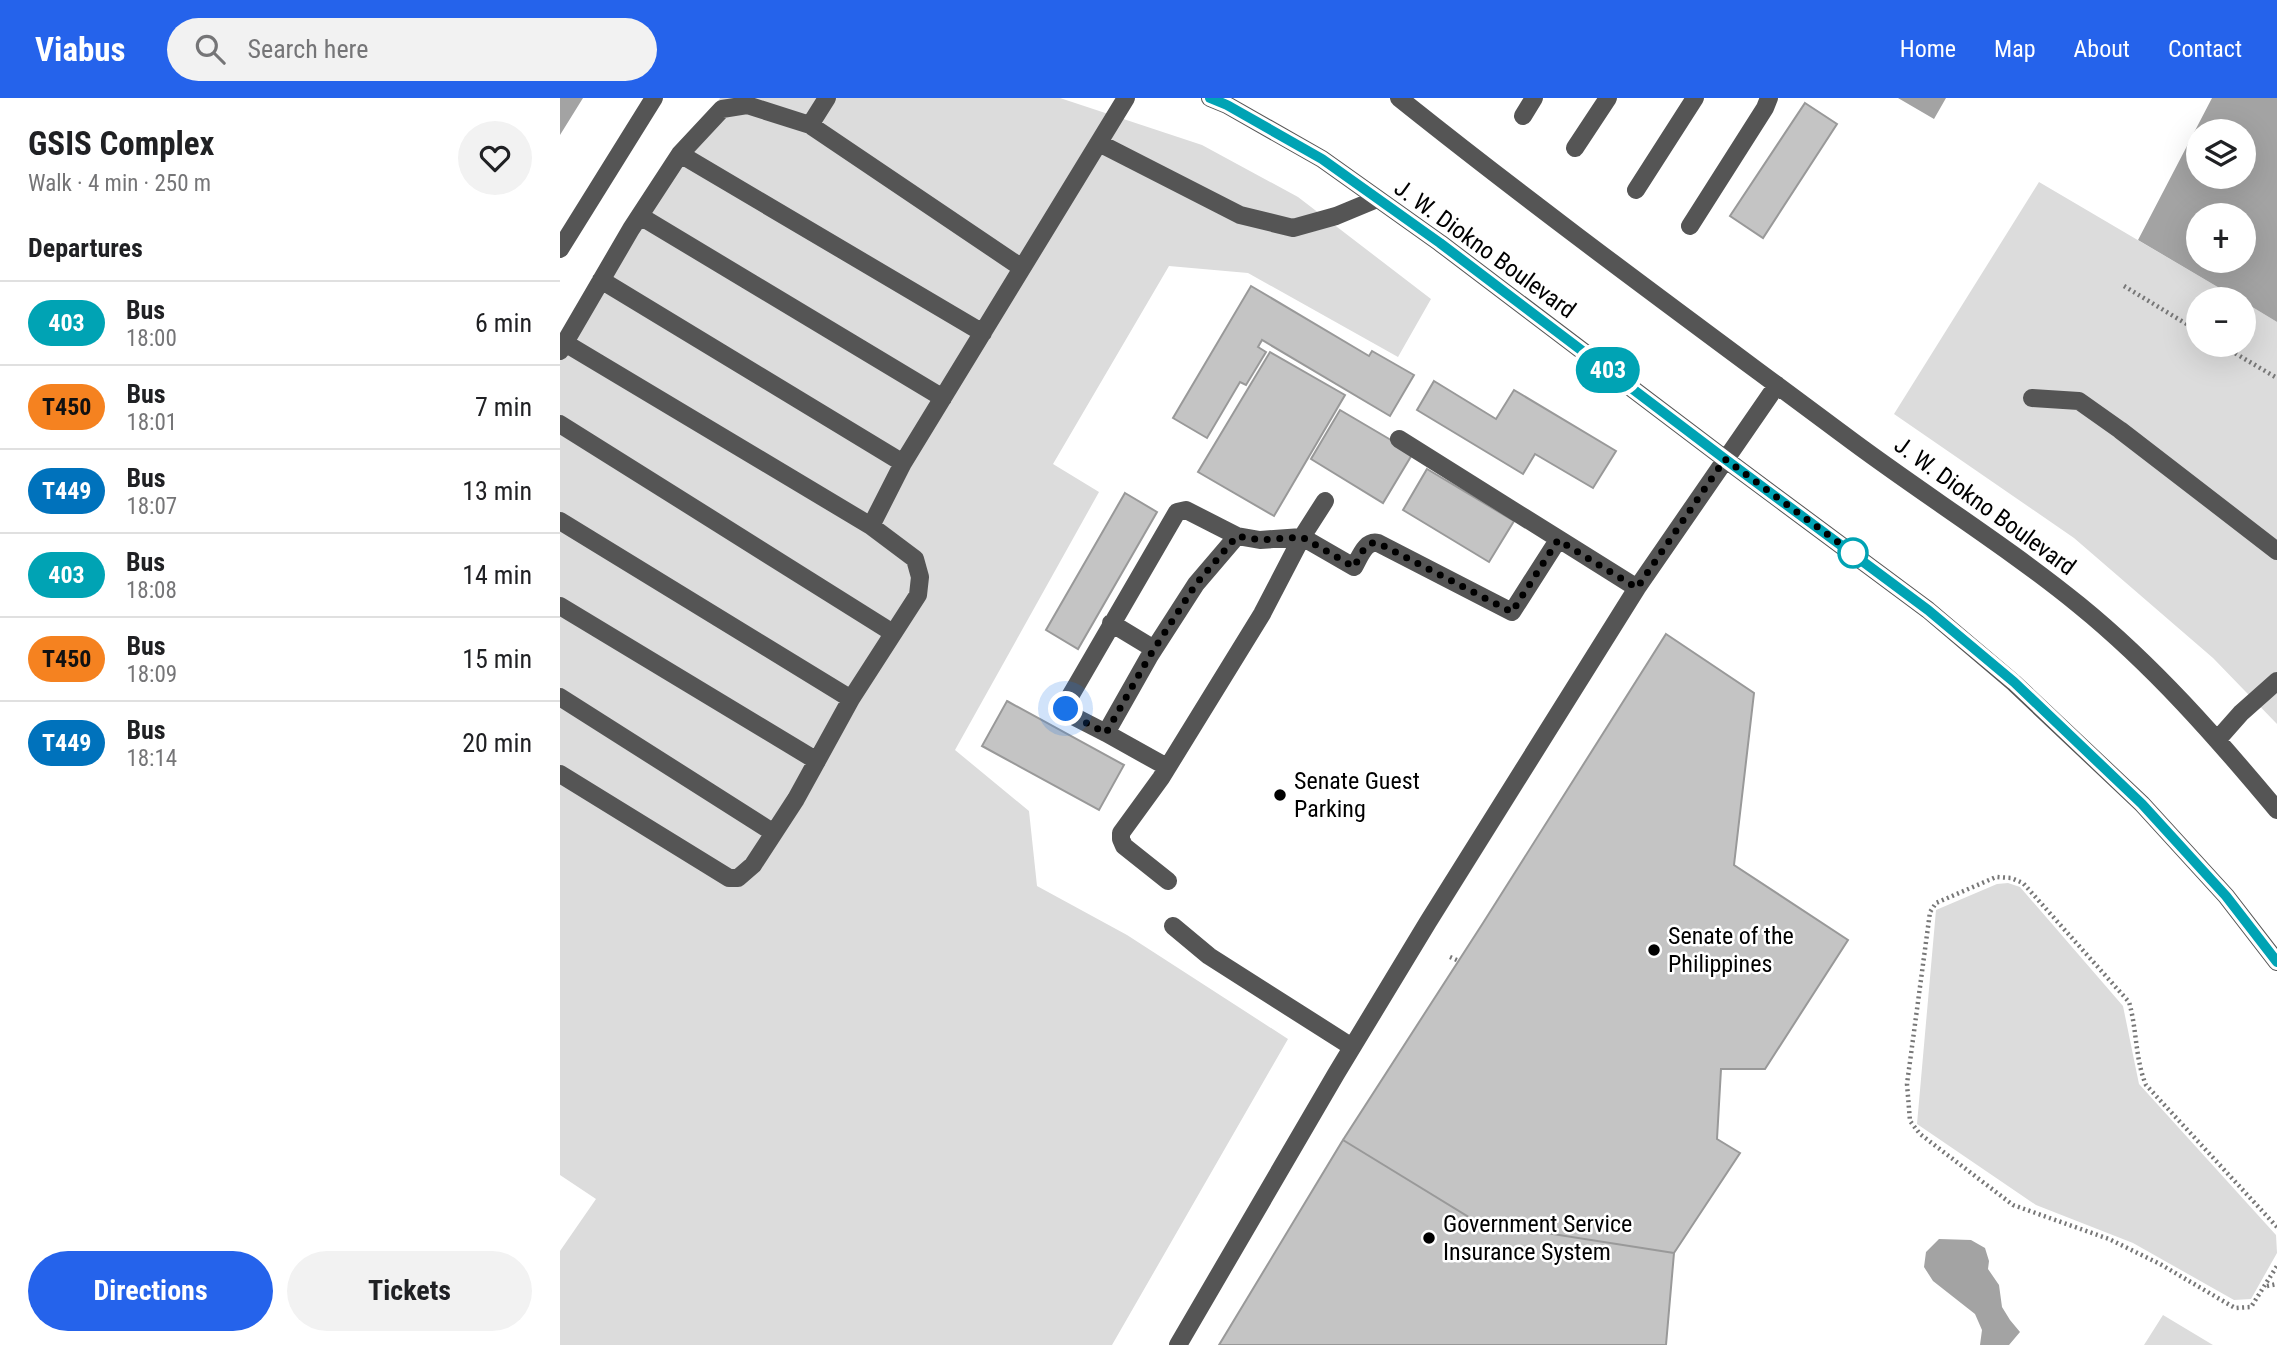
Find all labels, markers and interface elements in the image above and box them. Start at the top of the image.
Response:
search box [167,18,657,81]
text: Viabus [35,30,125,69]
icon: search [191,30,229,68]
text: Search here [247,34,368,64]
text: Home [1900,35,1956,63]
text: Map [1994,35,2036,63]
text: About [2074,35,2130,63]
text: Contact [2168,35,2242,63]
map controls [2186,119,2256,357]
button: layers [2186,119,2256,189]
button: heart [458,121,532,195]
text: GSIS Complex [28,124,215,163]
text: Walk · 4 min · 250 m [28,170,211,197]
street label: J. W. Diokno Boulevard [1389,174,1581,324]
button: + [2186,203,2256,273]
text: Departures [28,233,143,263]
button: − [2186,287,2256,357]
text: Bus [126,295,165,325]
text: 6 min [475,308,532,338]
text: 403 [48,309,85,337]
text: 18:00 [126,325,177,352]
line badge: 403 [1568,347,1648,393]
text: 403 [1590,356,1626,384]
text: Bus [126,379,166,409]
text: 7 min [475,392,532,422]
text: T450 [42,393,91,421]
text: 18:01 [126,409,177,436]
street label: J. W. Diokno Boulevard [1889,431,2081,581]
text: Bus [126,463,166,493]
text: 13 min [462,476,532,506]
text: T449 [42,477,91,505]
text: 18:07 [126,493,177,520]
unlabelled marker [1838,538,1868,568]
text: Bus [126,547,165,577]
text: 14 min [462,560,532,590]
text: 403 [48,561,85,589]
text: 18:08 [126,577,177,604]
text: Bus [126,631,166,661]
text: 15 min [462,644,532,674]
text: T450 [42,645,91,673]
text: 18:09 [126,661,177,688]
your location [1048,691,1083,726]
text: Bus [126,715,166,745]
text: 20 min [462,728,532,758]
text: T449 [42,729,91,757]
text: 18:14 [126,745,177,772]
place label: Senate Guest Parking [1294,767,1420,823]
marker: Senate Guest Parking [1272,787,1288,803]
place label: Senate of the Philippines [1668,922,1794,978]
marker: Senate of the Philippines [1646,942,1662,958]
place label: Government Service Insurance System [1443,1210,1632,1266]
marker: Government Service Insurance System [1421,1230,1437,1246]
button: Directions [28,1251,273,1331]
button: Tickets [287,1251,532,1331]

